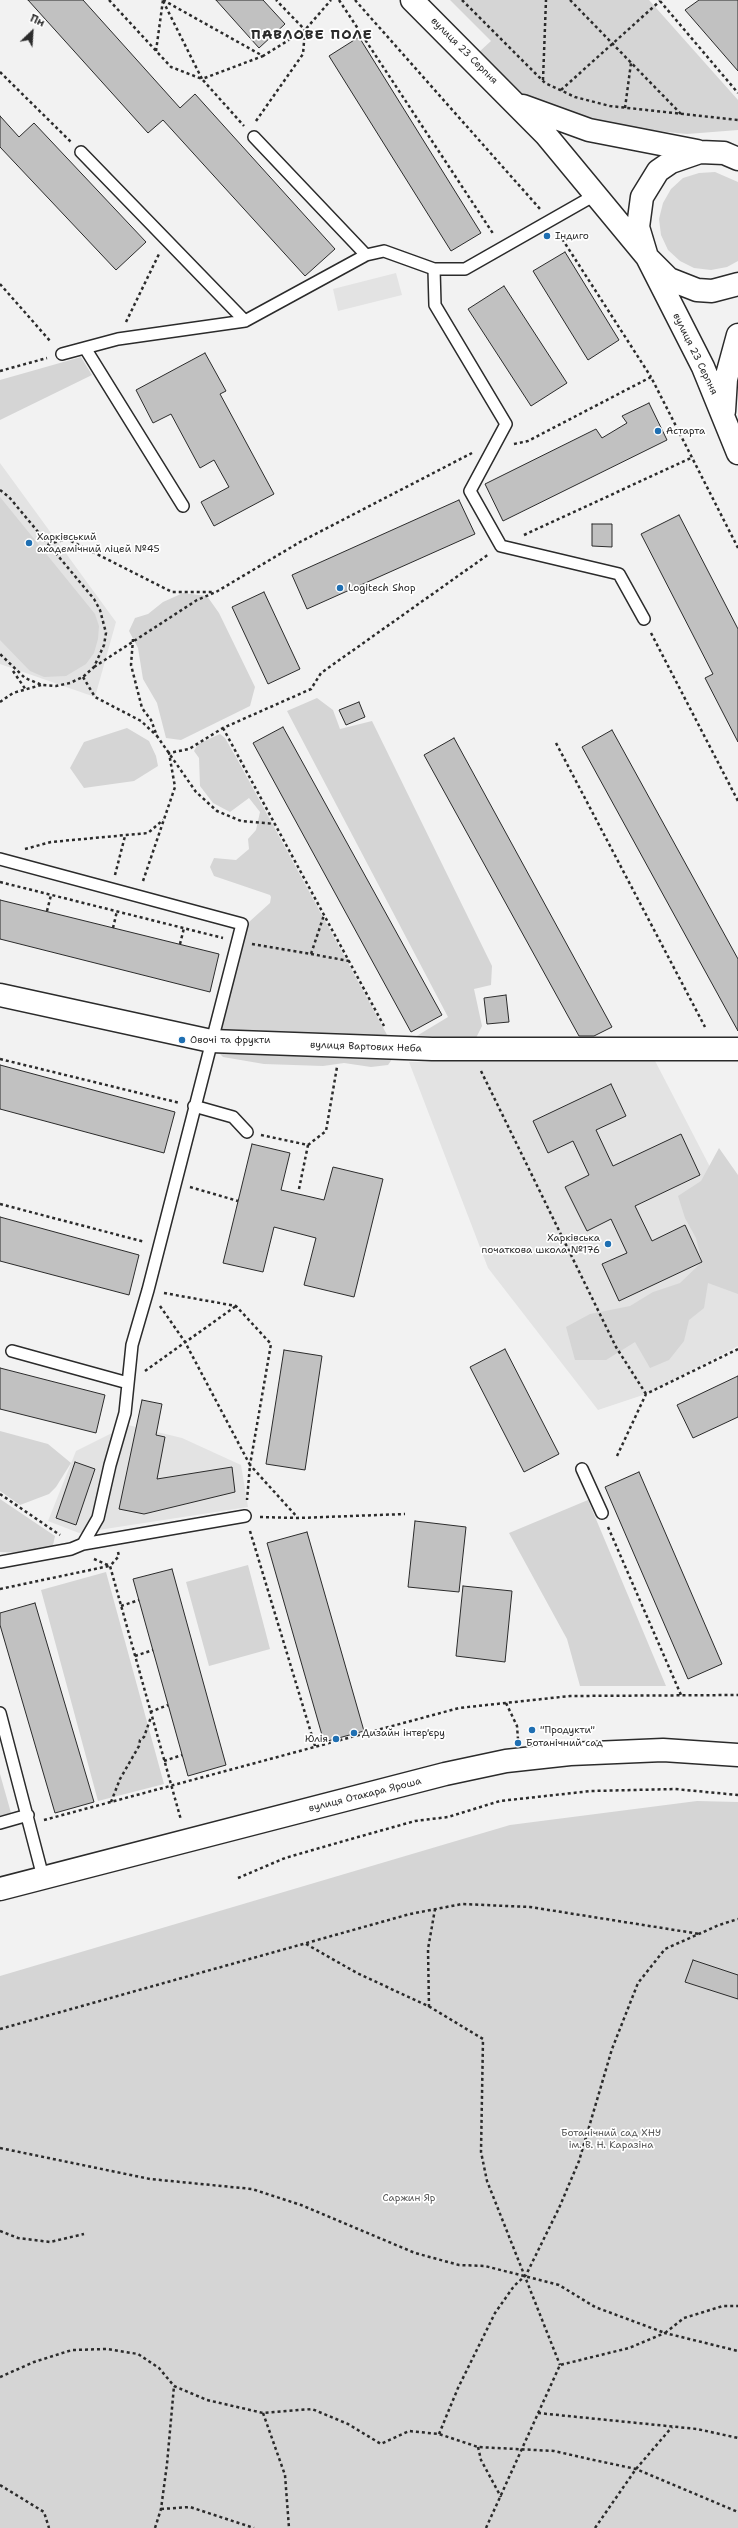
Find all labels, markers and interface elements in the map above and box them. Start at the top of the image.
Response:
text: Пн [28,11,47,31]
north arrow [12,12,52,52]
street label: вулиця 23 Серпня [428,15,500,87]
district label: ПАВЛОВЕ ПОЛЕ [251,27,373,43]
place label: Індиго [555,230,589,242]
marker: Індиго [542,231,552,241]
street label: вулиця 23 Серпня [670,311,720,397]
place label: Астарта [666,425,705,437]
marker: Астарта [653,426,663,436]
place label: Харківський академічний ліцей №45 [37,531,160,554]
marker: Харківський академічний ліцей №45 [24,538,34,548]
place label: Logitech Shop [348,582,416,594]
marker: Logitech Shop [335,583,345,593]
place label: Овочі та фрукти [190,1034,270,1046]
marker: Овочі та фрукти [177,1035,187,1045]
street label: вулиця Вартових Неба [310,1039,422,1055]
place label: Харківська початкова школа №176 [482,1232,600,1256]
marker: Харківська початкова школа №176 [603,1239,613,1249]
place label: "Продукти" [540,1724,595,1736]
marker: "Продукти" [527,1725,537,1735]
place label: Дизайн інтер'єру [362,1727,445,1739]
marker: Дизайн інтер'єру [349,1728,359,1738]
place label: Юлія [305,1733,328,1745]
marker: Юлія [331,1734,341,1744]
place label: Ботанічний сад [526,1737,603,1749]
marker: Ботанічний сад [513,1738,523,1748]
street label: вулиця Отакара Яроша [307,1775,423,1815]
park label: Ботанічний сад ХНУ ім. В. Н. Каразіна [561,2127,661,2150]
park label: Саржин Яр [383,2192,435,2204]

